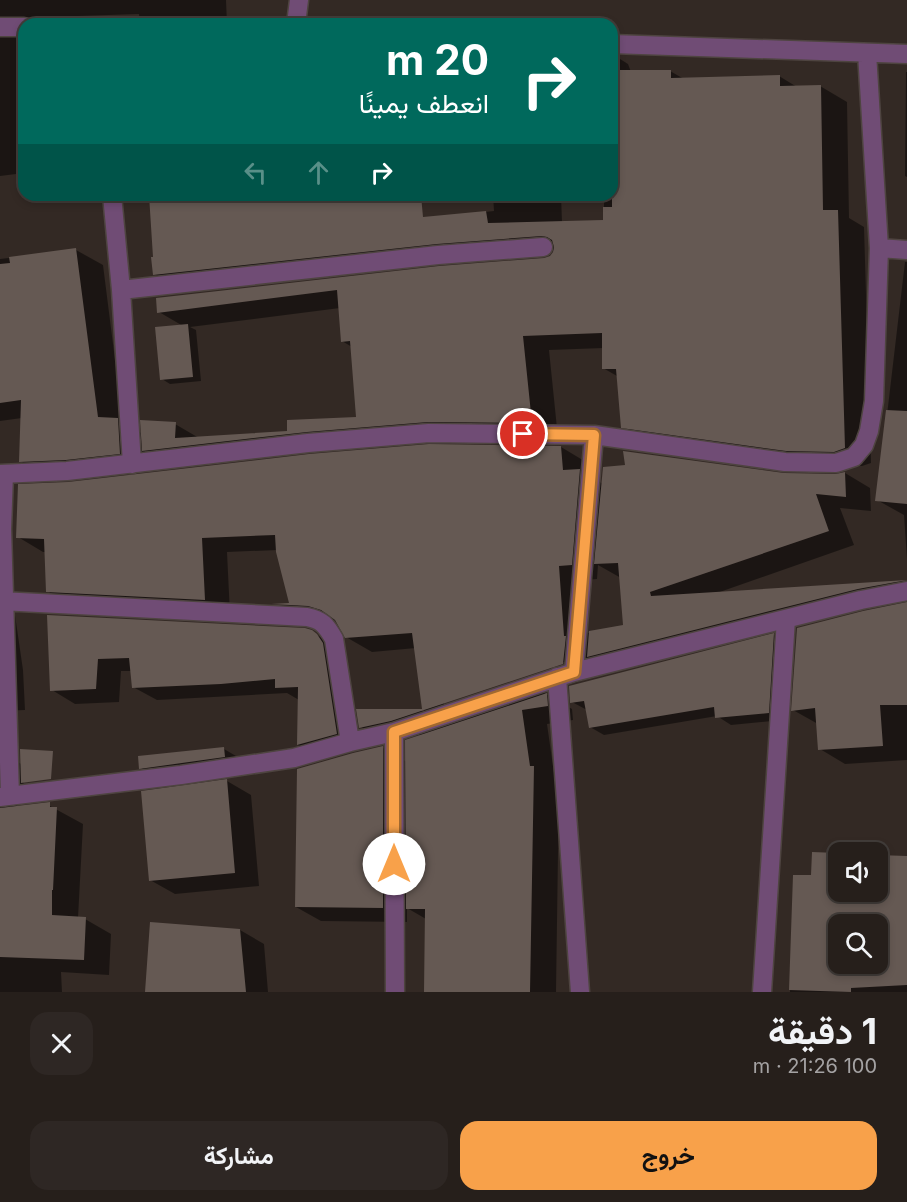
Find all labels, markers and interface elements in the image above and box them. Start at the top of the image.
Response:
text: 20 m [386,34,489,85]
icon: right [510,42,588,120]
text: انعطف يمينًا [359,87,489,120]
icon: left [239,156,272,189]
icon: ahead [302,156,335,189]
icon: right [365,156,398,189]
pin [497,408,548,459]
icon: arrive [506,417,539,450]
position arrow [362,832,426,896]
map controls [828,842,888,974]
button: sound [828,842,888,902]
button: search [828,914,888,974]
text: 1 دقيقة [768,1009,877,1053]
button: close [30,1012,93,1075]
text: 100 m · 21:26 [753,1054,877,1078]
button: مشاركة [30,1121,448,1190]
button: خروج [460,1121,877,1190]

